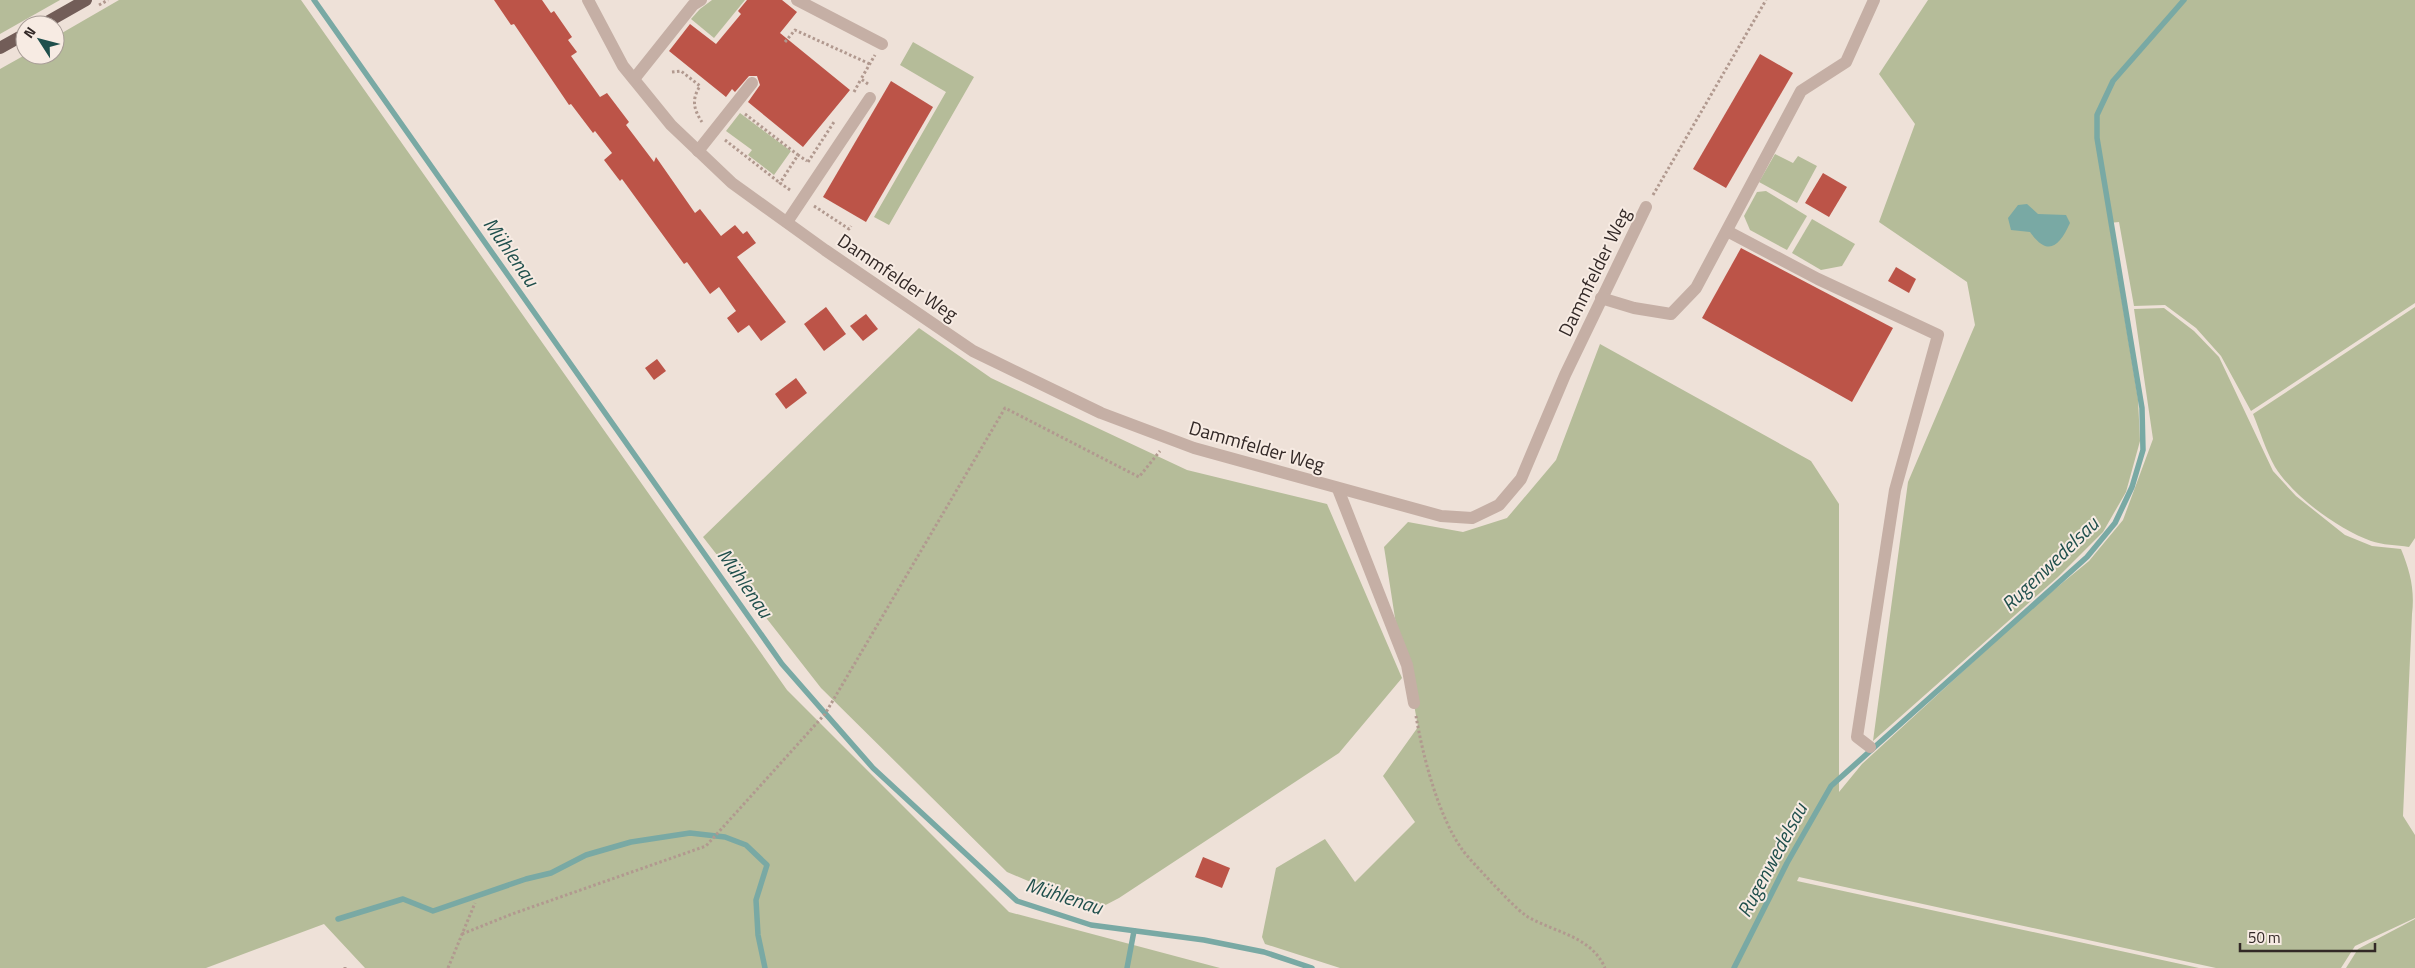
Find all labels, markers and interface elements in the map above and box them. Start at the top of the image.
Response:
north arrow [15,15,65,65]
text: N [18,22,40,42]
street label: Dammfelder Weg [1550,202,1637,341]
water label: Mühlenau [476,210,547,294]
street label: Dammfelder Weg [832,225,965,328]
street label: Dammfelder Weg [1186,412,1329,479]
water label: Rugenwedelsau [1994,508,2106,618]
water label: Mühlenau [710,541,781,625]
water label: Rugenwedelsau [1728,796,1815,922]
water label: Mühlenau [1022,869,1108,923]
scale bar [2240,920,2375,952]
text: 50 m [2248,926,2281,949]

